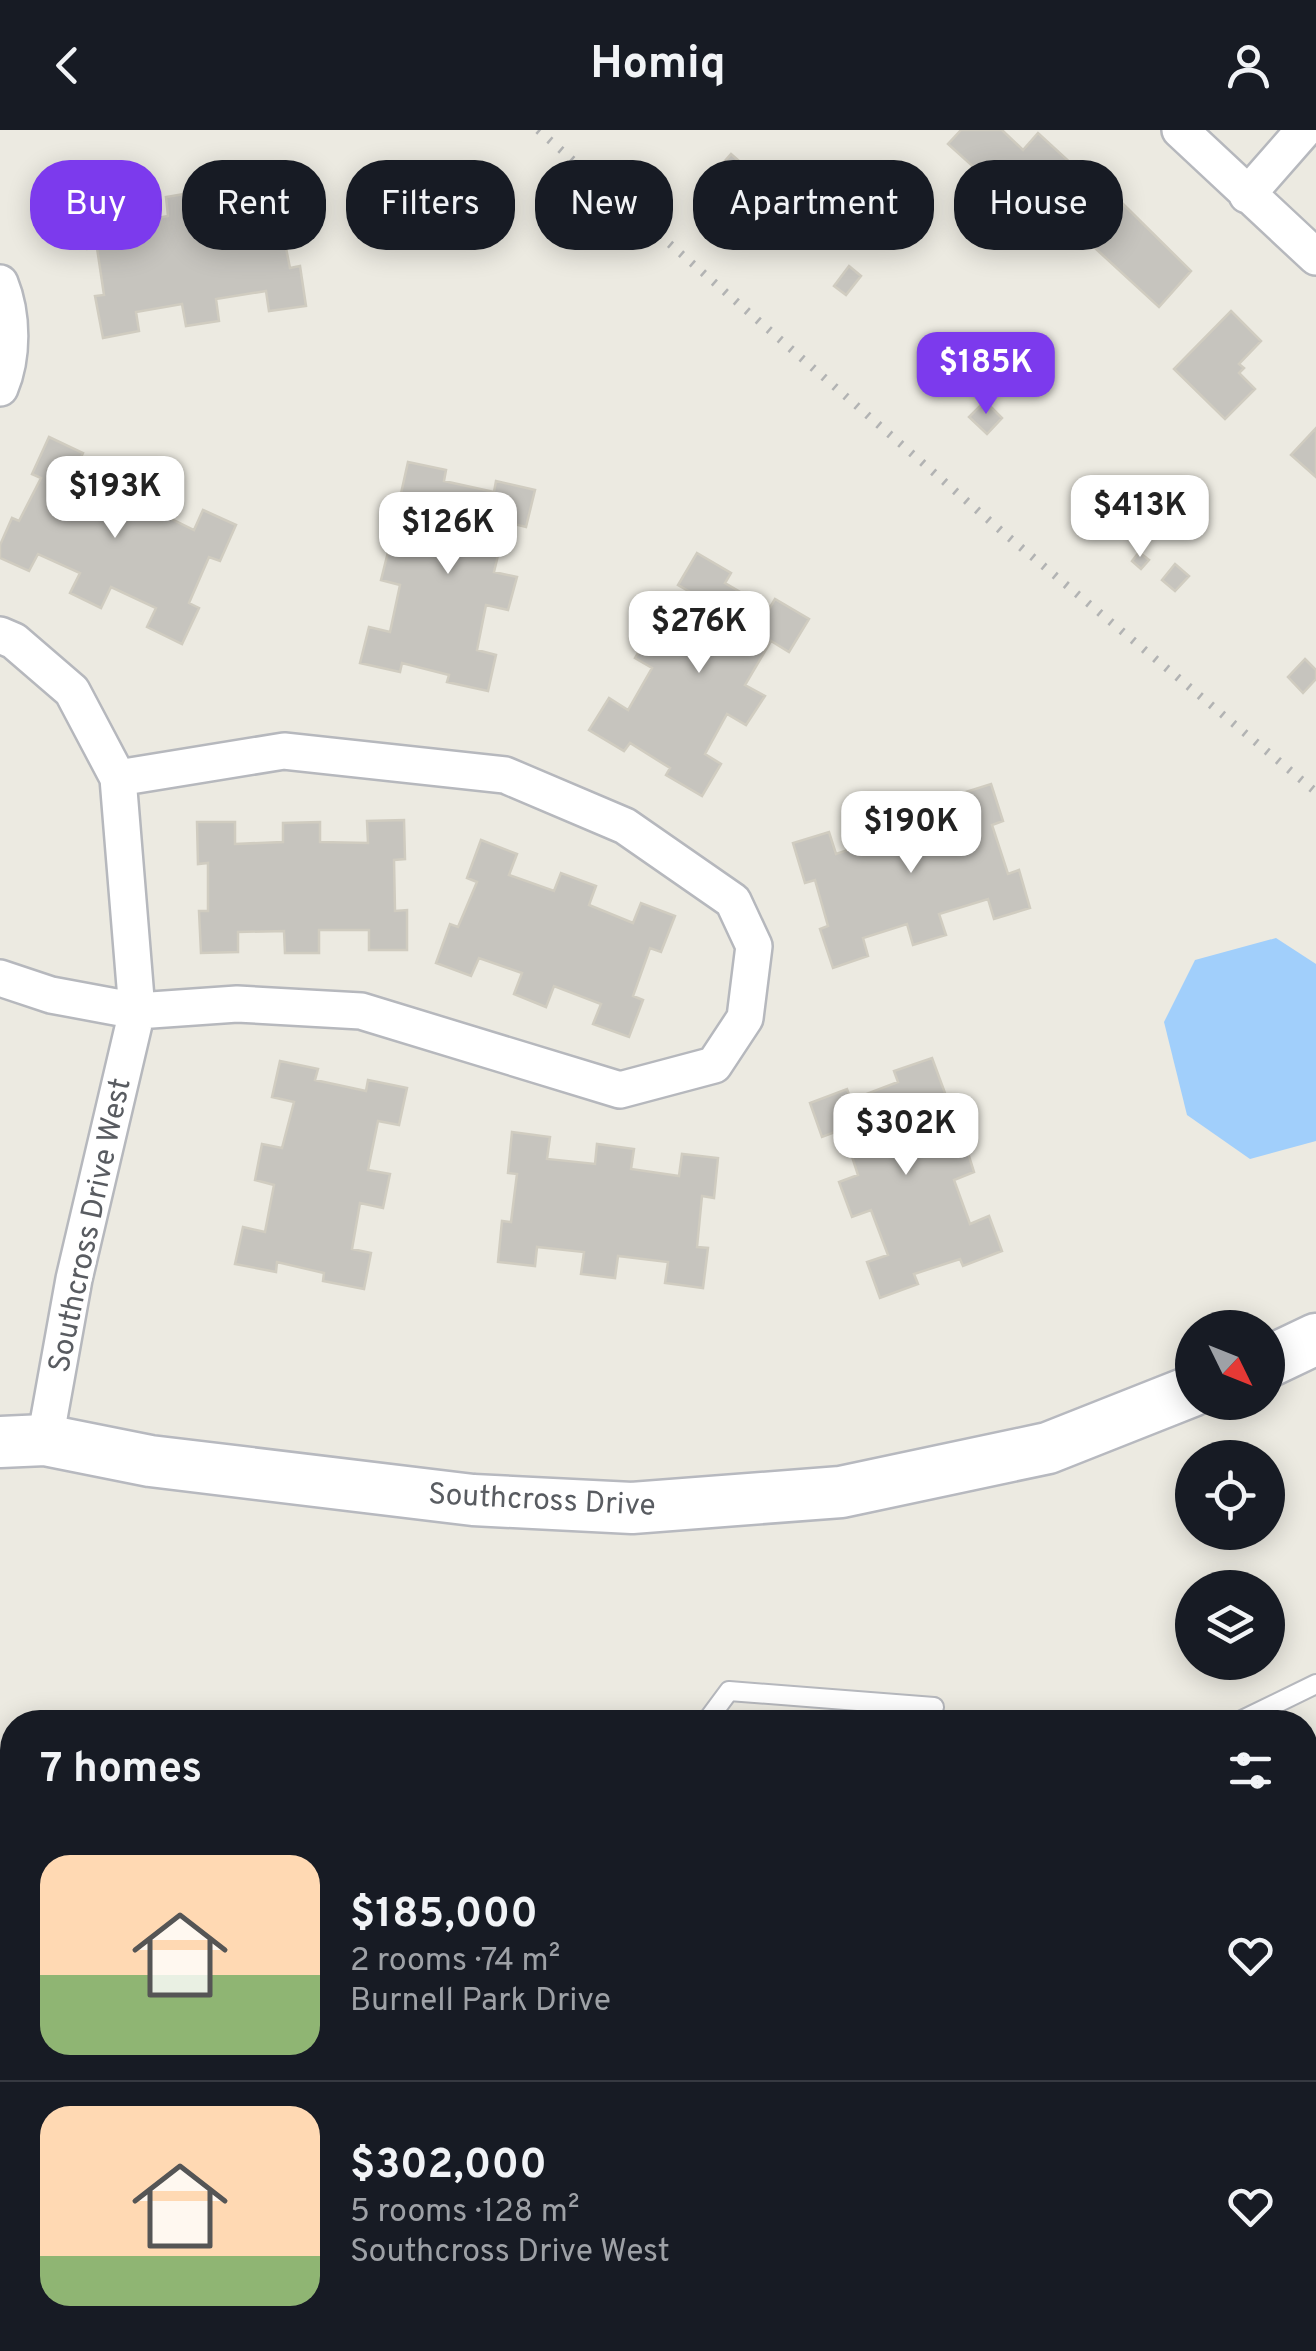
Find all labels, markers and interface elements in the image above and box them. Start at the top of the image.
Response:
text: Homiq [590,37,726,94]
icon: back [40,38,95,93]
icon: person [1221,38,1276,93]
chip: Buy [30,160,162,250]
chip: Rent [182,160,326,250]
chip: Filters [346,160,515,250]
chip: New [535,160,673,250]
chip: Apartment [693,160,934,250]
chip: House [954,160,1123,250]
pin: $185K [916,332,1056,417]
text: $185K [939,344,1033,384]
pin: $193K [45,456,185,541]
text: $193K [68,468,162,508]
pin: $413K [1070,475,1210,560]
text: $413K [1093,487,1187,527]
pin: $126K [378,492,518,577]
text: $126K [401,504,495,544]
pin: $276K [629,591,769,676]
text: $276K [651,603,747,643]
pin: $190K [841,791,981,876]
text: $190K [863,803,959,843]
street label: Southcross Drive West [42,1075,141,1376]
pin: $302K [836,1093,976,1178]
text: $302K [855,1105,957,1145]
north arrow [1175,1310,1285,1420]
map controls [1175,1310,1285,1680]
button: locate [1175,1440,1285,1550]
street label: Southcross Drive [427,1477,657,1526]
button: layers [1175,1570,1285,1680]
icon: filters [1223,1743,1278,1798]
text: 7 homes [40,1744,202,1797]
text: $185,000 [350,1889,538,1942]
icon: home [120,1895,240,2015]
icon: heart [1223,1928,1278,1983]
text: 2 rooms · 74 m² [350,1942,560,1982]
text: Burnell Park Drive [350,1982,611,2022]
text: $302,000 [350,2140,547,2193]
icon: home [120,2146,240,2266]
icon: heart [1223,2179,1278,2234]
text: 5 rooms · 128 m² [350,2193,580,2233]
text: Southcross Drive West [350,2233,670,2273]

